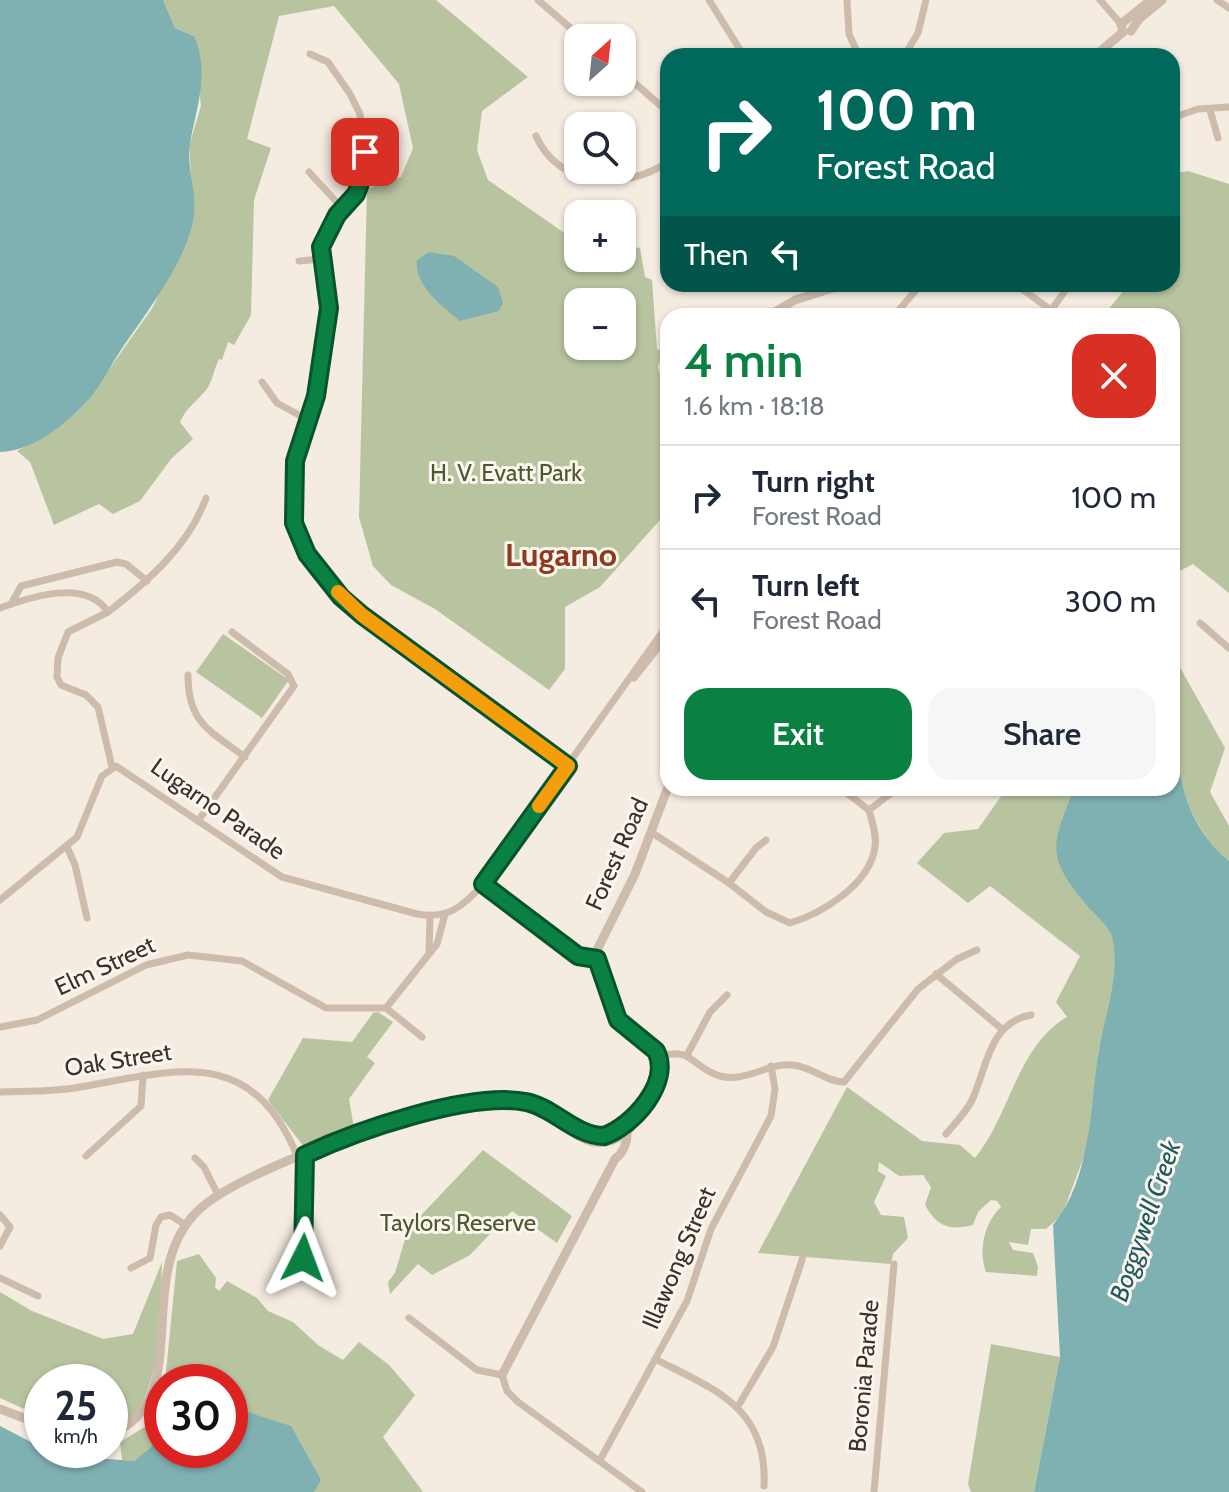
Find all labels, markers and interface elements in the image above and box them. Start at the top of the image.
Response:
north arrow [564,24,636,96]
map controls [564,24,636,360]
text: 100 m [816,76,977,144]
icon: right [684,80,788,184]
button: search [564,112,636,184]
pin [331,118,399,186]
icon: arrive [343,130,387,174]
text: Forest Road [816,144,996,188]
button: + [564,200,636,272]
icon: left [764,232,808,276]
text: Then [684,236,748,273]
button: − [564,288,636,360]
text: 4 min [684,331,803,389]
button: close [1072,334,1156,418]
text: 1.6 km · 18:18 [684,390,825,422]
park label: H. V. Evatt Park [430,458,582,487]
text: Turn right [752,463,875,500]
icon: right [684,475,728,519]
text: 100 m [1071,479,1156,516]
text: Forest Road [752,500,882,532]
district label: Lugarno [505,535,617,574]
text: Turn left [752,567,860,604]
icon: left [684,579,728,623]
text: 300 m [1065,583,1156,620]
text: Forest Road [752,604,882,636]
button: Exit [684,688,912,780]
button: Share [928,688,1156,780]
street label: Lugarno Parade [146,752,291,865]
street label: Forest Road [579,793,654,914]
street label: Elm Street [50,930,159,1001]
street label: Oak Street [63,1037,173,1082]
water label: Boggywell Creek [1103,1136,1188,1306]
street label: Illawong Street [636,1182,721,1333]
park label: Taylors Reserve [380,1208,536,1237]
position arrow [261,1216,345,1300]
street label: Boronia Parade [842,1299,885,1453]
speed limit sign: 30 [144,1364,248,1468]
text: 25 [55,1381,97,1430]
text: km/h [54,1424,98,1448]

